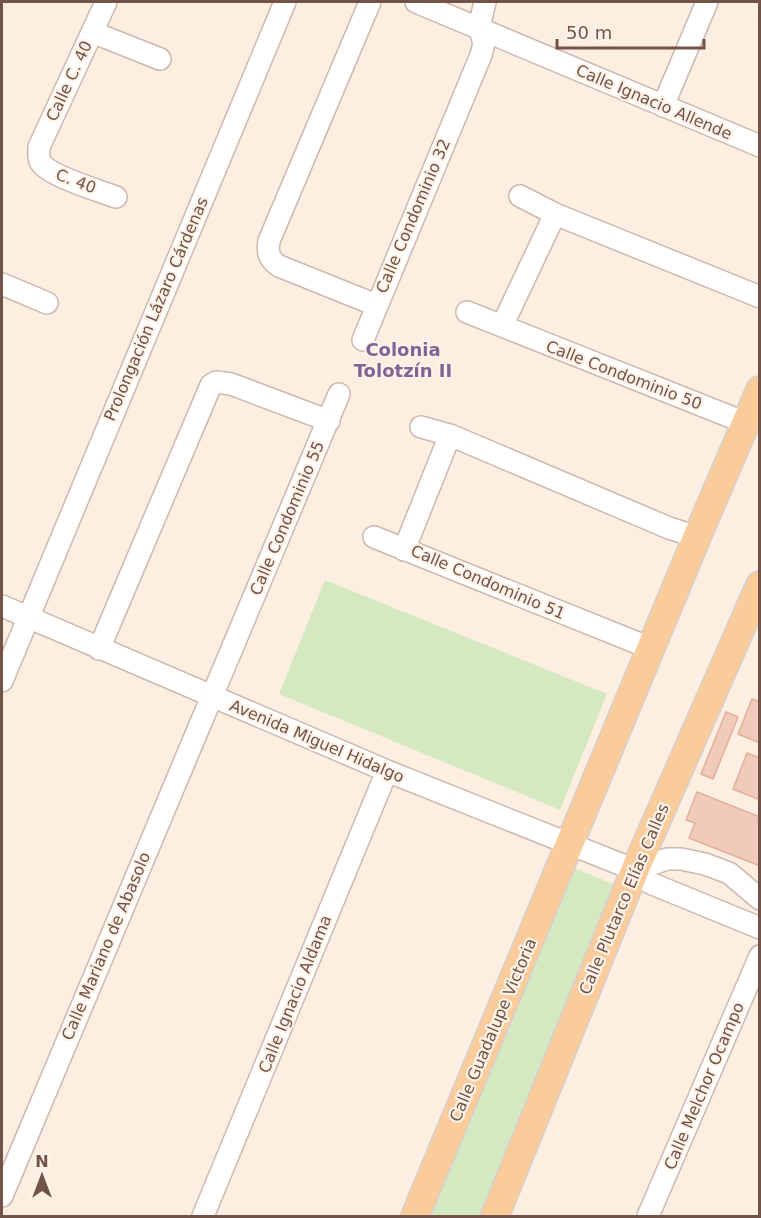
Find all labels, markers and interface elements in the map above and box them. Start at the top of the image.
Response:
scale bar [557,12,704,50]
text: 50 m [566,22,612,43]
street label: Calle C. 40 [42,38,96,124]
street label: Calle Ignacio Allende [573,61,735,143]
street label: Calle Condominio 32 [372,136,454,296]
street label: C. 40 [53,165,99,197]
street label: Prolongación Lázaro Cárdenas [100,194,212,424]
street label: Calle Condominio 50 [543,336,705,414]
district label: Colonia Tolotzín II [354,339,452,381]
street label: Calle Condominio 55 [246,438,328,598]
street label: Calle Condominio 51 [408,541,568,623]
street label: Avenida Miguel Hidalgo [227,696,407,786]
street label: Calle Plutarco Elías Calles [575,801,673,997]
street label: Calle Mariano de Abasolo [58,849,154,1043]
street label: Calle Ignacio Aldama [255,912,335,1076]
street label: Calle Guadalupe Victoria [446,935,540,1125]
street label: Calle Melchor Ocampo [660,999,748,1173]
north arrow [12,1146,72,1206]
text: N [35,1152,49,1171]

